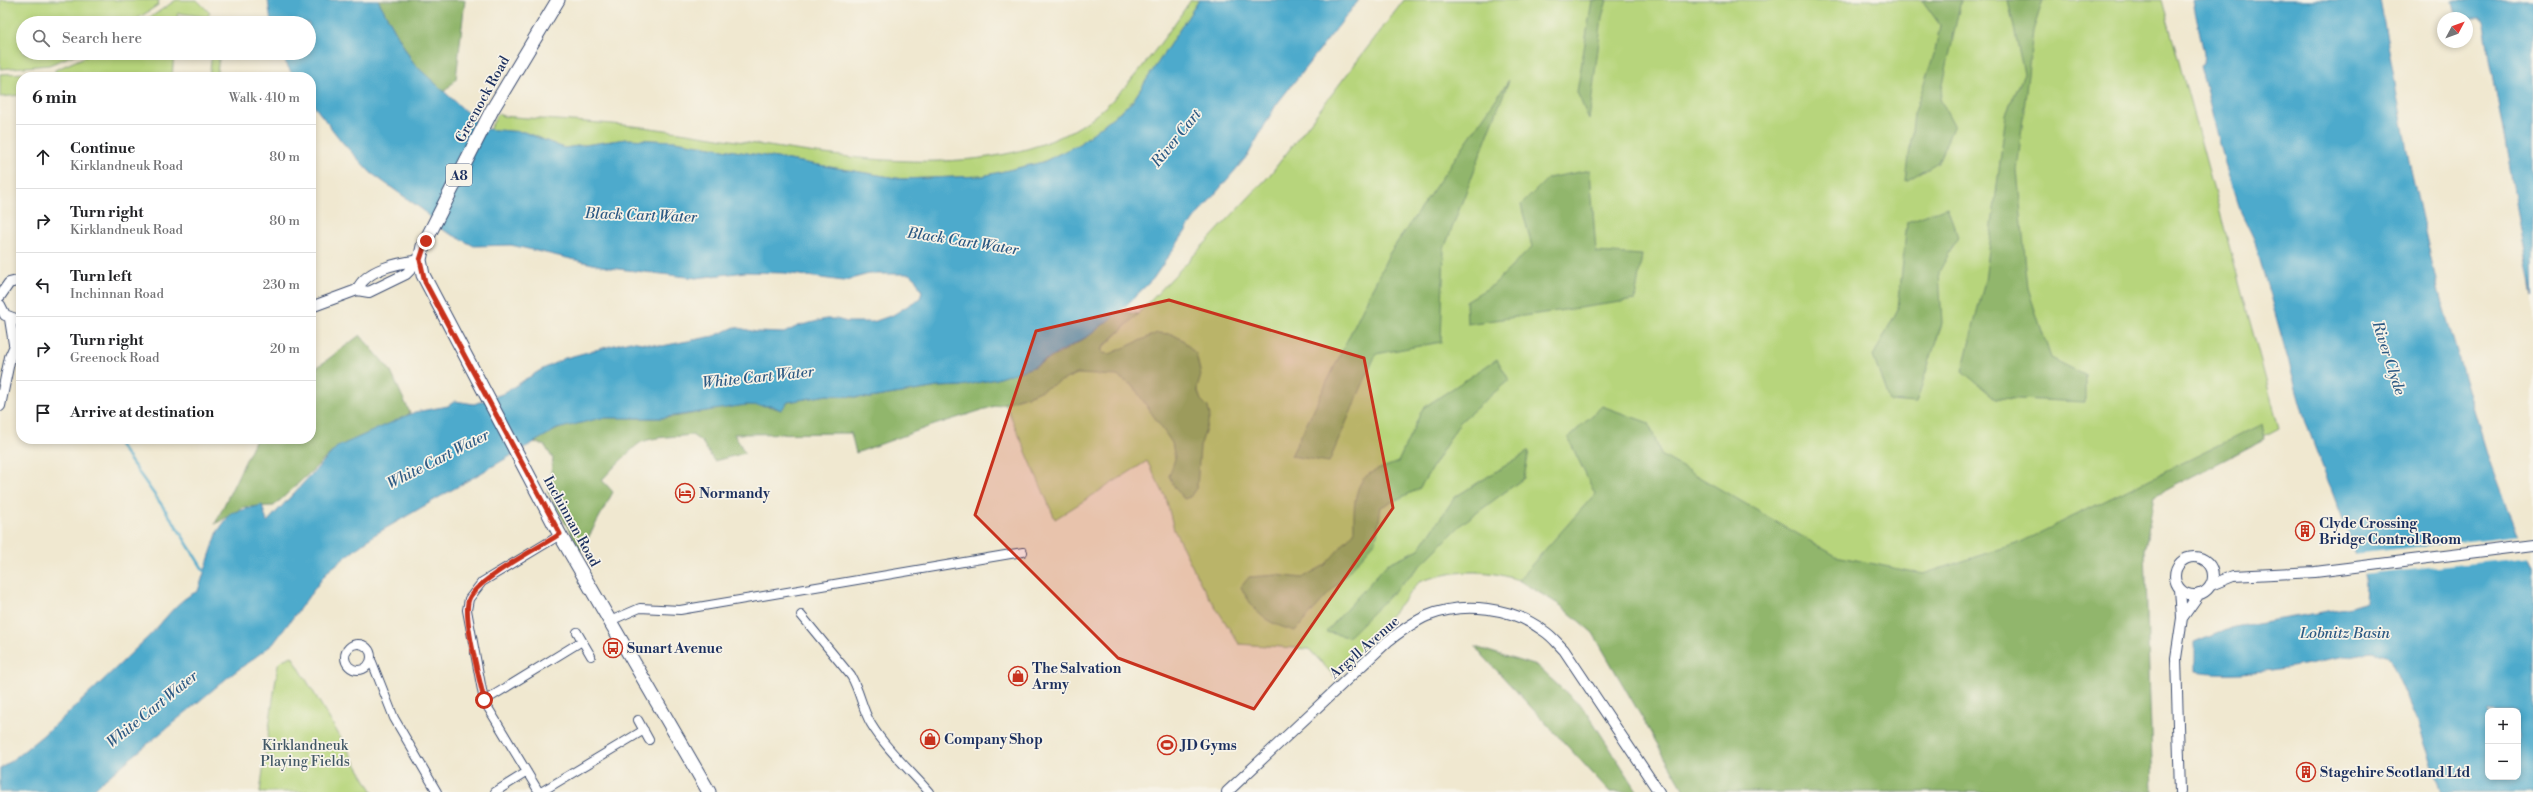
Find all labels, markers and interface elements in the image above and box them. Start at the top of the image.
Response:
north arrow [2437,12,2473,48]
search box [16,16,316,60]
icon: search [30,27,52,49]
text: Search here [62,29,142,48]
street label: Greenock Road [452,53,514,146]
text: 6 min [32,87,77,109]
text: Walk · 410 m [229,90,300,106]
water label: River Cart [1147,105,1206,172]
text: Continue [70,139,135,158]
icon: ahead [32,146,54,168]
text: 80 m [269,149,300,165]
text: Kirklandneuk Road [70,158,183,174]
road number: A8 [446,164,472,186]
text: Turn right [70,203,144,222]
water label: Black Cart Water [583,204,698,227]
icon: right [32,210,54,232]
text: 80 m [269,213,300,229]
text: Kirklandneuk Road [70,222,183,238]
water label: Black Cart Water [905,223,1021,260]
route end [417,232,435,250]
text: Turn left [70,267,132,286]
icon: left [32,274,54,296]
text: 230 m [263,277,300,293]
text: Inchinnan Road [70,286,164,302]
water label: River Clyde [2367,318,2409,398]
text: Turn right [70,331,144,350]
icon: right [32,338,54,360]
text: 20 m [270,341,300,357]
text: Greenock Road [70,350,159,366]
water label: White Cart Water [701,362,815,393]
icon: arrive [32,402,54,424]
text: Arrive at destination [70,403,214,422]
water label: White Cart Water [384,425,493,493]
street label: Inchinnan Road [539,473,604,570]
hotel icon: Normandy [674,482,696,504]
place label: Normandy [699,485,771,503]
place label: Clyde Crossing Bridge Control Room [2319,515,2461,549]
building icon: Clyde Crossing Bridge Control Room [2294,520,2316,542]
street label: Argyll Avenue [1325,612,1403,684]
water label: Lobnitz Basin [2299,624,2391,643]
bus stop icon: Sunart Avenue [602,637,624,659]
place label: Sunart Avenue [627,640,723,658]
place label: The Salvation Army [1031,660,1122,694]
shop icon: The Salvation Army [1007,665,1029,687]
water label: White Cart Water [103,666,202,752]
route start [475,691,493,709]
map controls [2485,708,2521,780]
button: + [2485,708,2521,744]
shop icon: Company Shop [919,728,941,750]
place label: Company Shop [944,731,1043,749]
sports icon: JD Gyms [1156,734,1178,756]
park label: Kirklandneuk Playing Fields [260,737,350,771]
place label: JD Gyms [1179,737,1237,755]
button: − [2485,744,2521,780]
building icon: Stagehire Scotland Ltd [2295,761,2317,783]
place label: Stagehire Scotland Ltd [2320,764,2470,782]

